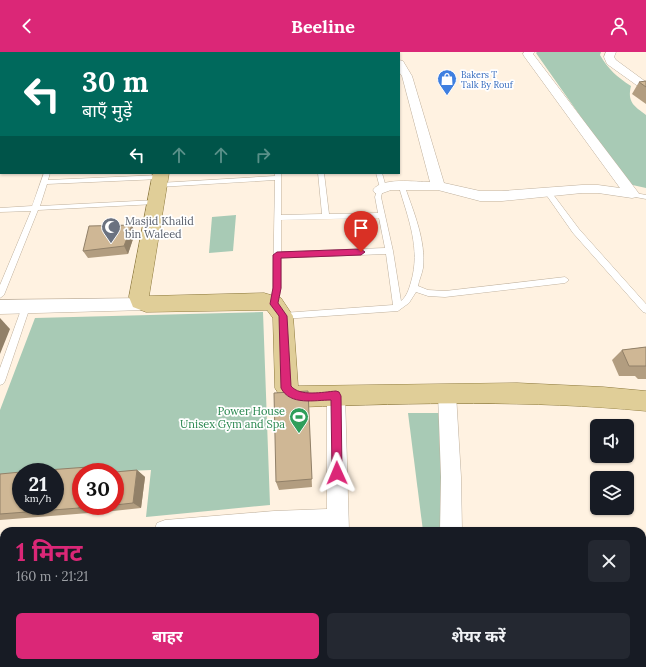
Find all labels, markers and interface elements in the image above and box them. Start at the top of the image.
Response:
icon: back [16,15,38,37]
text: Beeline [291,15,355,38]
icon: person [608,15,630,37]
text: 30 m [82,64,149,100]
icon: left [16,68,68,120]
shop icon: Bakers T Talk By Rouf [436,68,458,96]
place label: Bakers T Talk By Rouf [461,69,514,90]
text: बाएँ मुड़ें [82,99,132,122]
icon: left [126,144,148,166]
icon: ahead [168,144,190,166]
icon: ahead [210,144,232,166]
icon: right [252,144,274,166]
pin [344,211,378,252]
place label: Masjid Khalid bin Waleed [125,214,194,241]
mosque icon: Masjid Khalid bin Waleed [100,216,122,244]
icon: arrive [350,217,372,239]
place label: Power House Unisex Gym and Spa [180,404,285,431]
sports icon: Power House Unisex Gym and Spa [288,406,310,434]
map controls [590,419,634,515]
button: sound [590,419,634,463]
position arrow [316,452,358,494]
speed limit sign: 30 [72,463,124,515]
text: 21 [29,471,47,496]
button: layers [590,471,634,515]
text: km/h [24,492,52,505]
text: 1 मिनट [16,537,82,568]
button: close [588,540,630,582]
text: 160 m · 21:21 [16,568,88,585]
button: बाहर [16,613,319,659]
button: शेयर करें [327,613,630,659]

